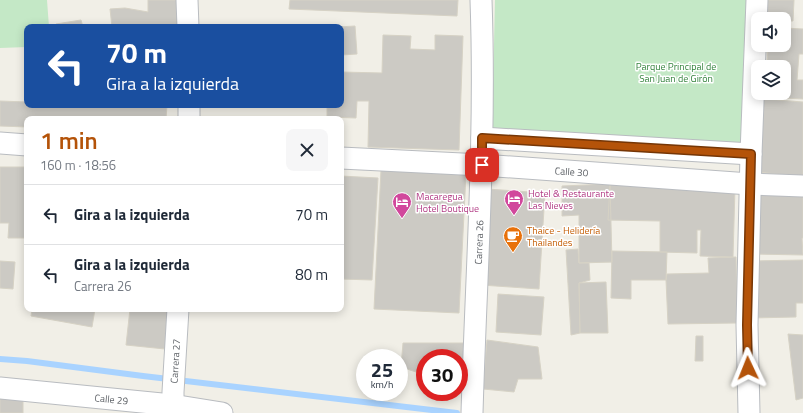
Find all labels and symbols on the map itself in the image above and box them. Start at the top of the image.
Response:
park label: Parque Principal de San Juan de Girón [636,59,716,86]
pin [465,148,499,182]
street label: Calle 30 [554,163,589,180]
place label: Hotel & Restaurante Las Nieves [528,186,614,213]
hotel icon: Hotel & Restaurante Las Nieves [503,188,525,216]
place label: Macaregua Hotel Boutique [416,189,479,216]
hotel icon: Macaregua Hotel Boutique [391,191,413,219]
street label: Carrera 26 [470,219,487,265]
place label: Thaice - Helidería Thailandes [527,223,600,250]
cafe icon: Thaice - Helidería Thailandes [502,225,524,253]
street label: Carrera 27 [166,339,184,384]
position arrow [727,347,769,389]
speed limit sign: 30 [416,349,468,401]
street label: Calle 29 [94,390,129,408]

